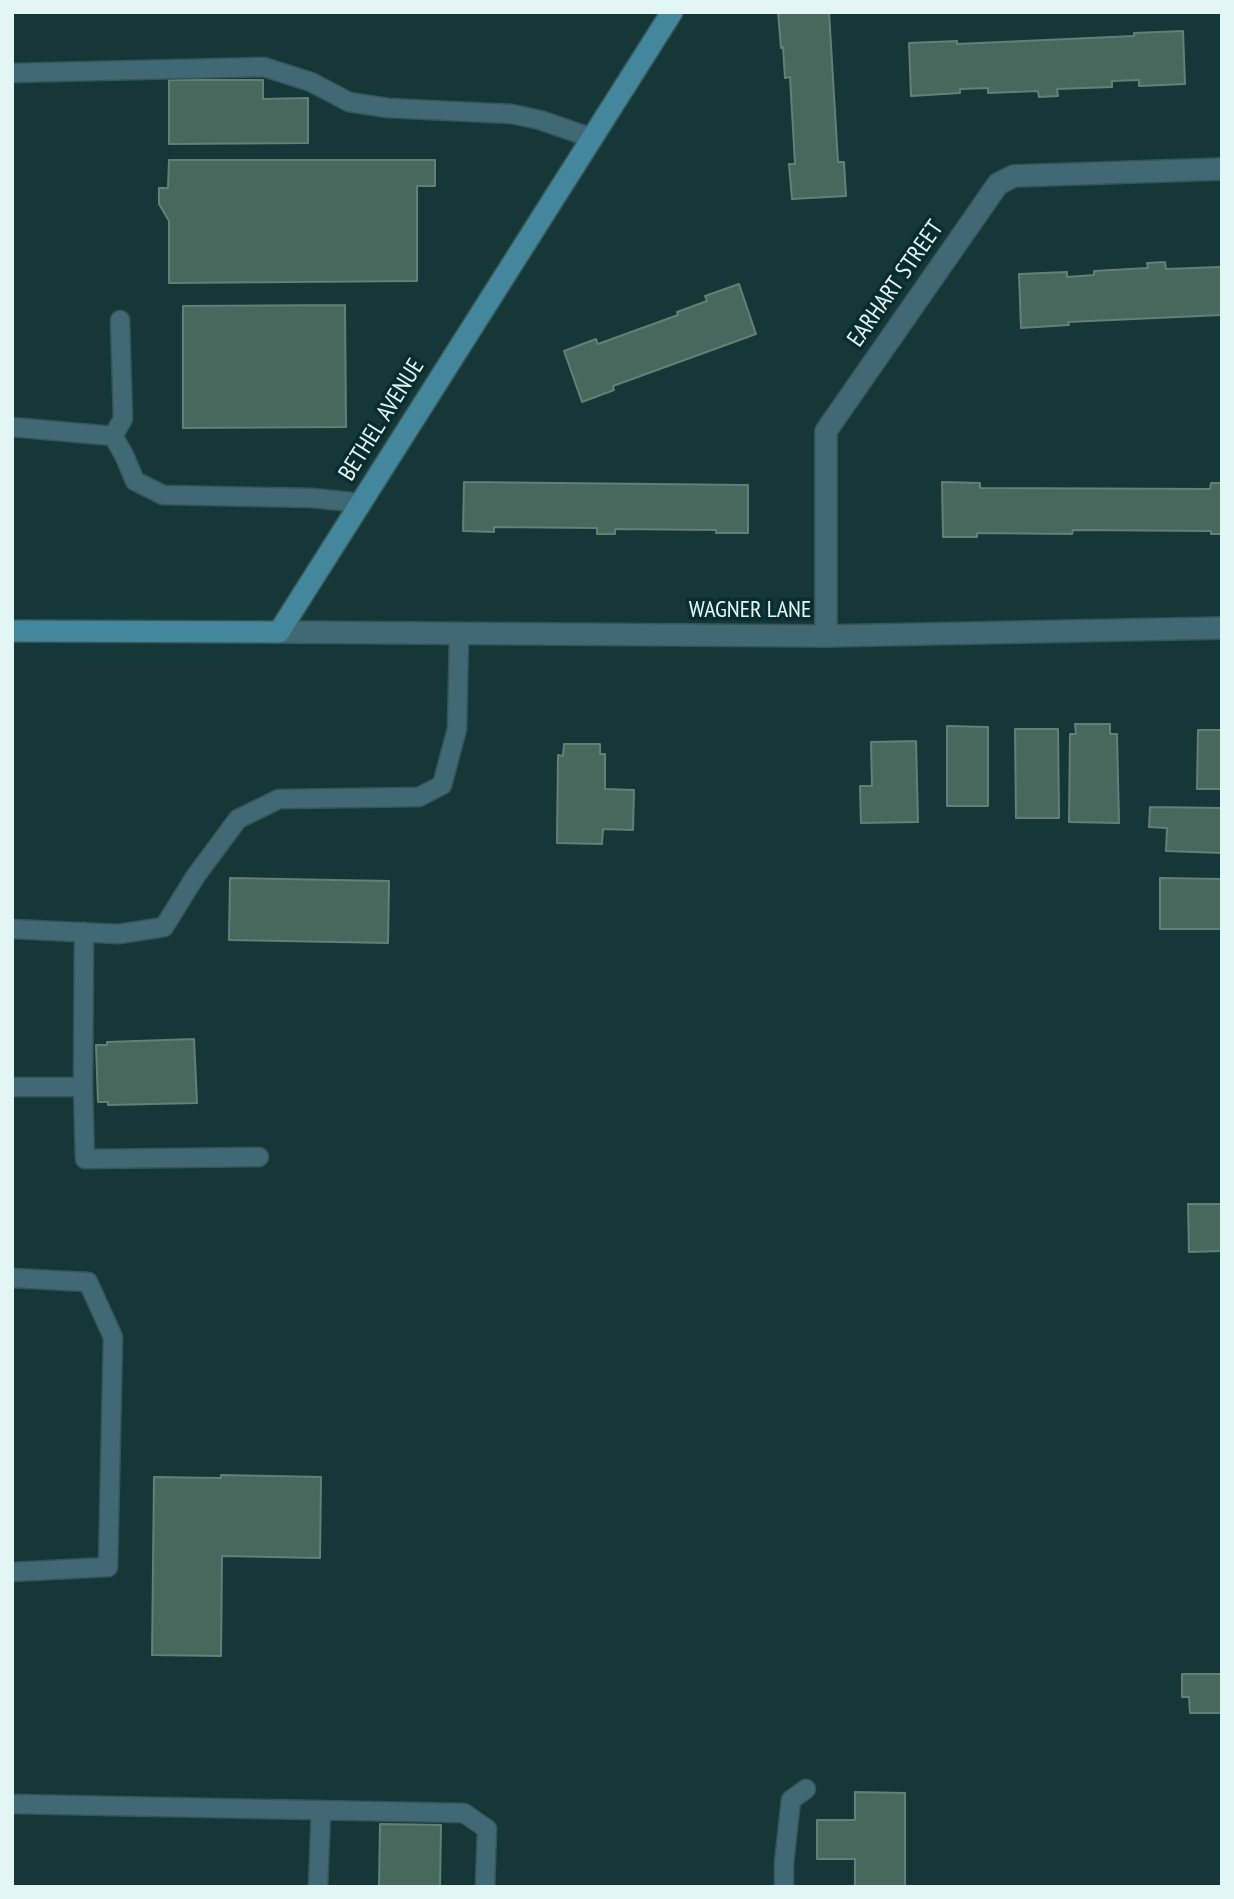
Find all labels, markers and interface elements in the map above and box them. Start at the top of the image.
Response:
street label: EARHART STREET [842,215,950,353]
street label: BETHEL AVENUE [333,354,431,486]
street label: WAGNER LANE [689,596,811,624]

